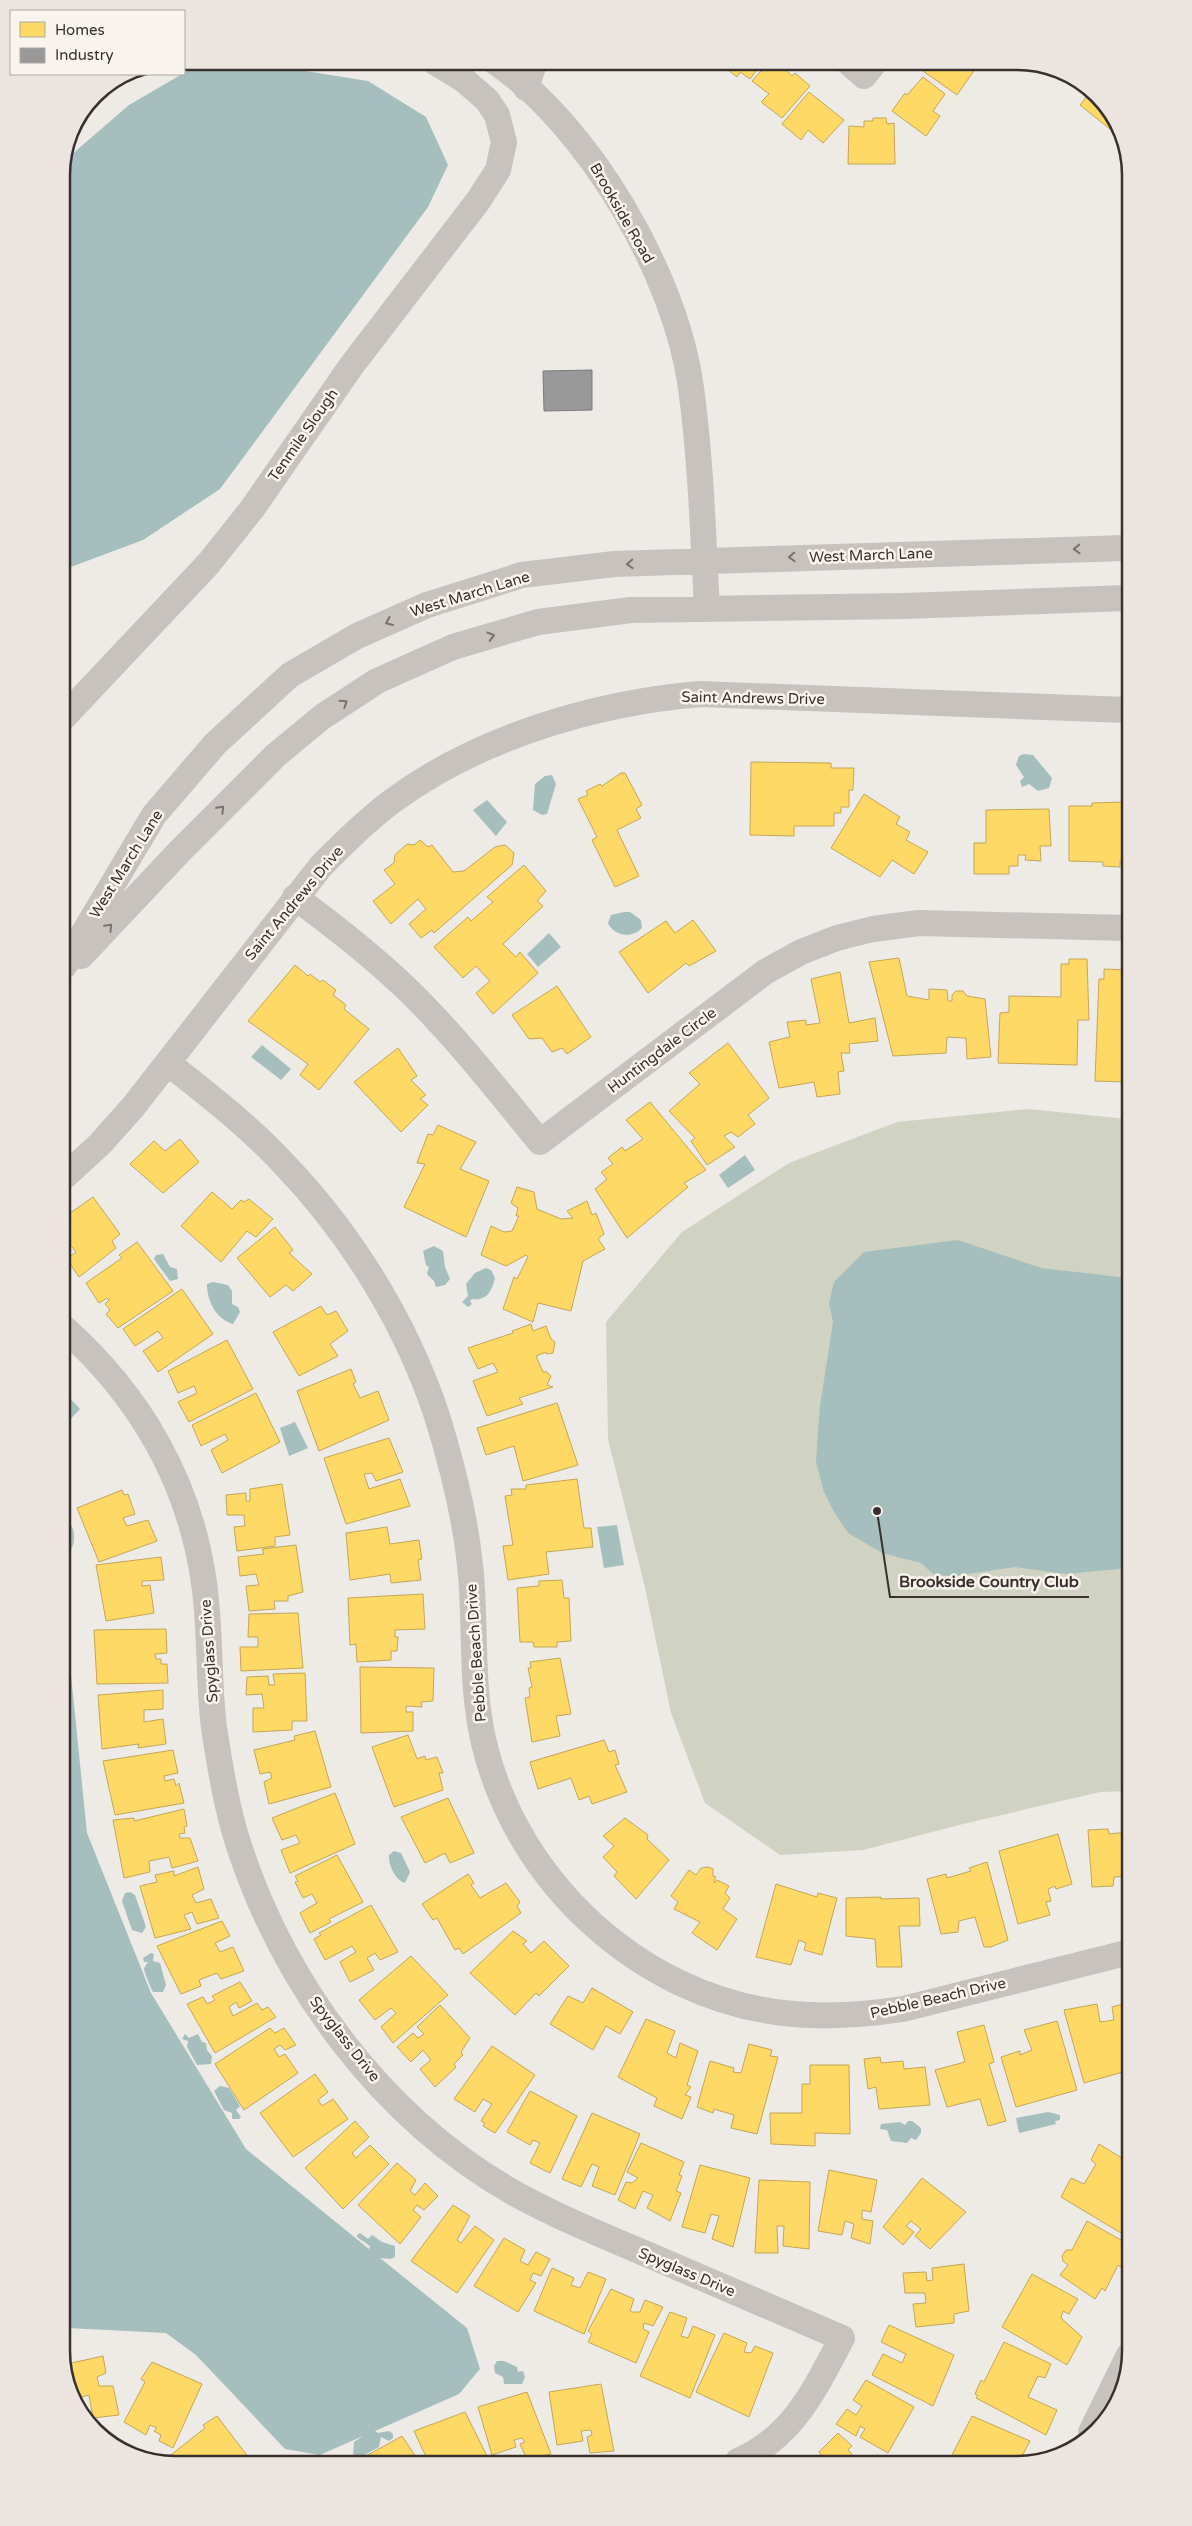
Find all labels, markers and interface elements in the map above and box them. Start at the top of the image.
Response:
legend [10,10,185,75]
text: Homes [55,21,105,39]
text: Industry [55,46,114,64]
street label: Brookside Road [586,160,658,266]
street label: Tenmile Slough [264,385,342,485]
street label: West March Lane [809,544,933,566]
one-way arrow [1073,544,1080,554]
one-way arrow [788,552,796,563]
one-way arrow [625,558,633,569]
street label: West March Lane [408,567,532,621]
one-way arrow [385,616,394,627]
one-way arrow [486,631,494,641]
street label: Saint Andrews Drive [681,688,825,708]
one-way arrow [338,700,347,709]
one-way arrow [215,806,224,815]
street label: West March Lane [86,807,166,921]
street label: Saint Andrews Drive [241,842,347,964]
one-way arrow [103,924,112,933]
street label: Huntingdale Circle [604,1003,720,1097]
callout: Brookside Country Club [890,1566,1089,1597]
text: Brookside Country Club [899,1572,1079,1592]
street label: Pebble Beach Drive [462,1583,490,1723]
street label: Spyglass Drive [196,1599,222,1703]
street label: Pebble Beach Drive [868,1974,1008,2022]
street label: Spyglass Drive [306,1993,384,2085]
street label: Spyglass Drive [636,2244,738,2300]

